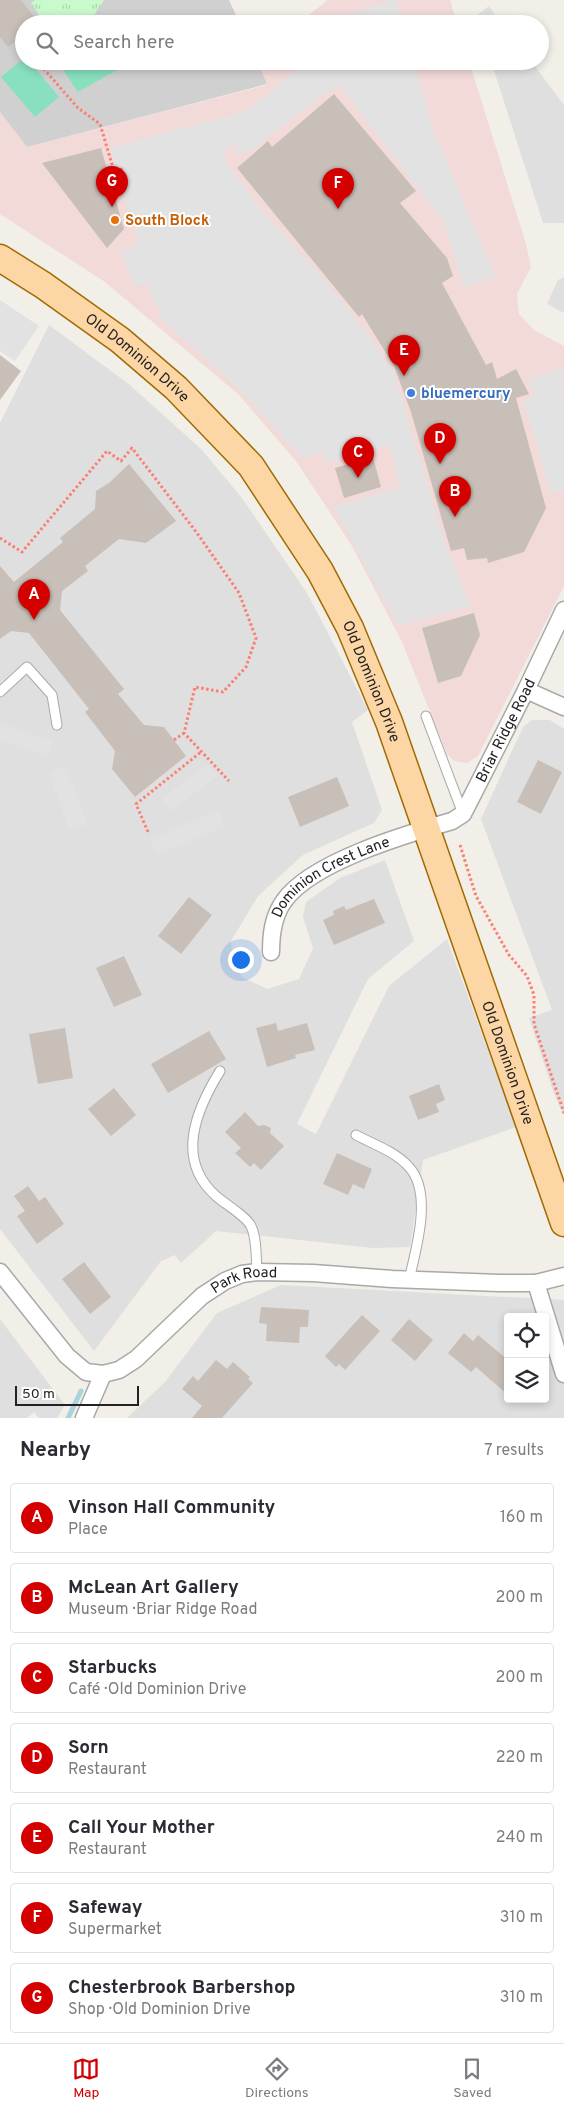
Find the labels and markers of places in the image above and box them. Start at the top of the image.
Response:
pin: G [96,166,128,207]
pin: F [322,168,354,209]
place label: South Block [125,212,209,231]
marker: South Block [109,214,121,226]
pin: E [388,335,420,376]
place label: bluemercury [421,385,511,404]
marker: bluemercury [405,387,417,399]
pin: D [424,423,456,464]
pin: C [342,437,374,478]
pin: B [439,476,471,517]
pin: A [18,579,50,620]

